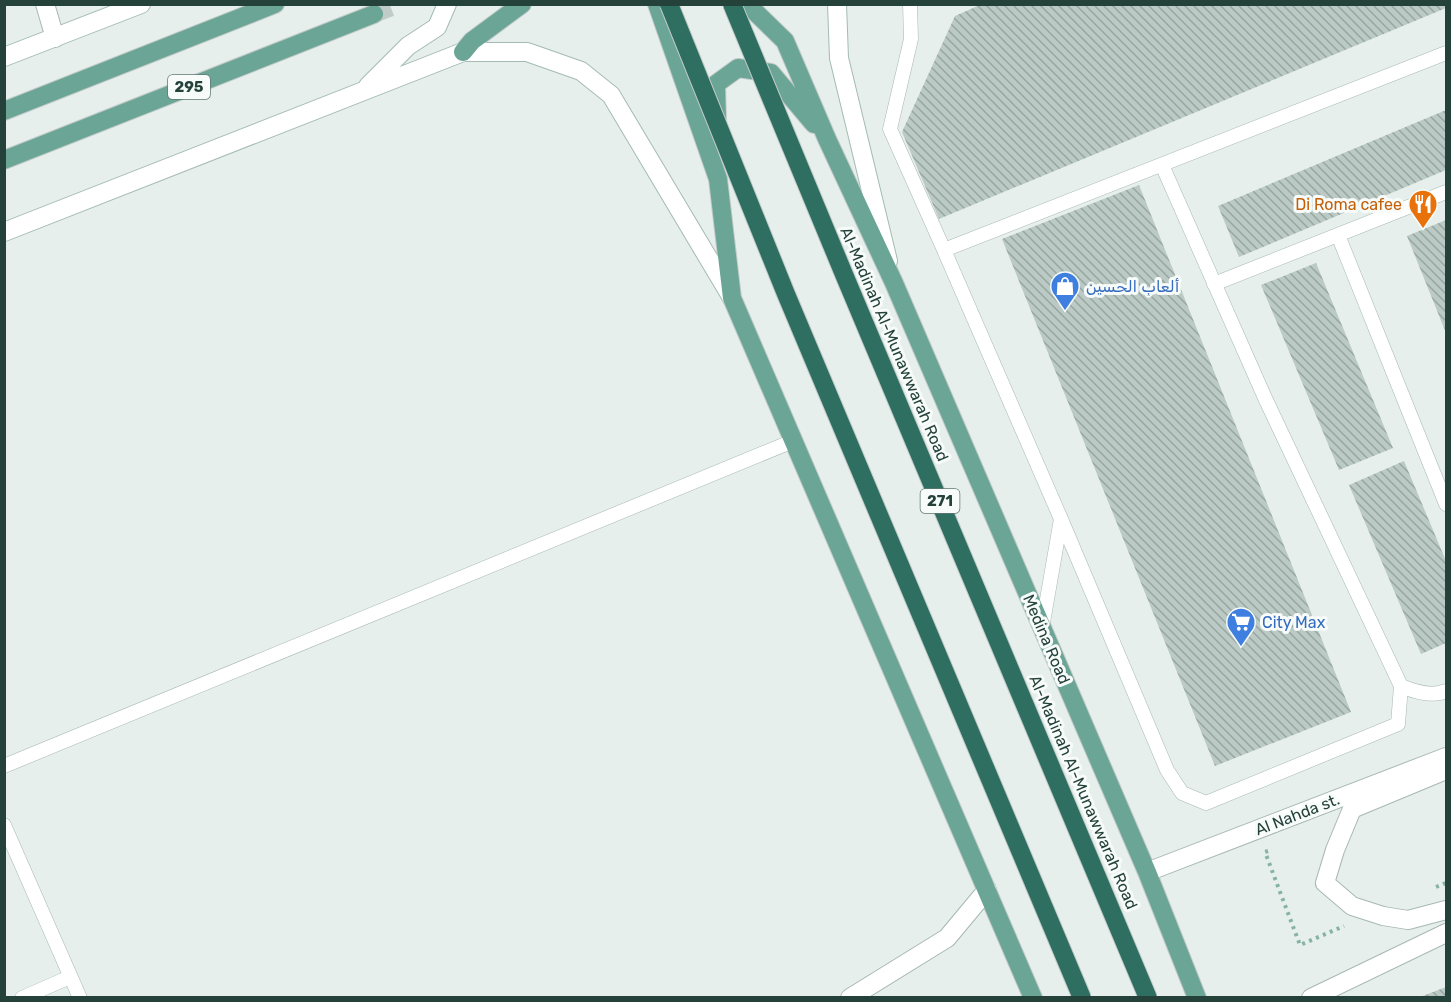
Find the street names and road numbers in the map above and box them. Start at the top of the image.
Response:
road number: 295 [168,75,210,99]
street label: Al-Madinah Al-Munawwarah Road [836,224,953,464]
road number: 271 [920,489,960,513]
street label: Medina Road [1019,592,1074,687]
street label: Al-Madinah Al-Munawwarah Road [1025,672,1142,912]
street label: Al Nahda st. [1252,790,1342,839]

